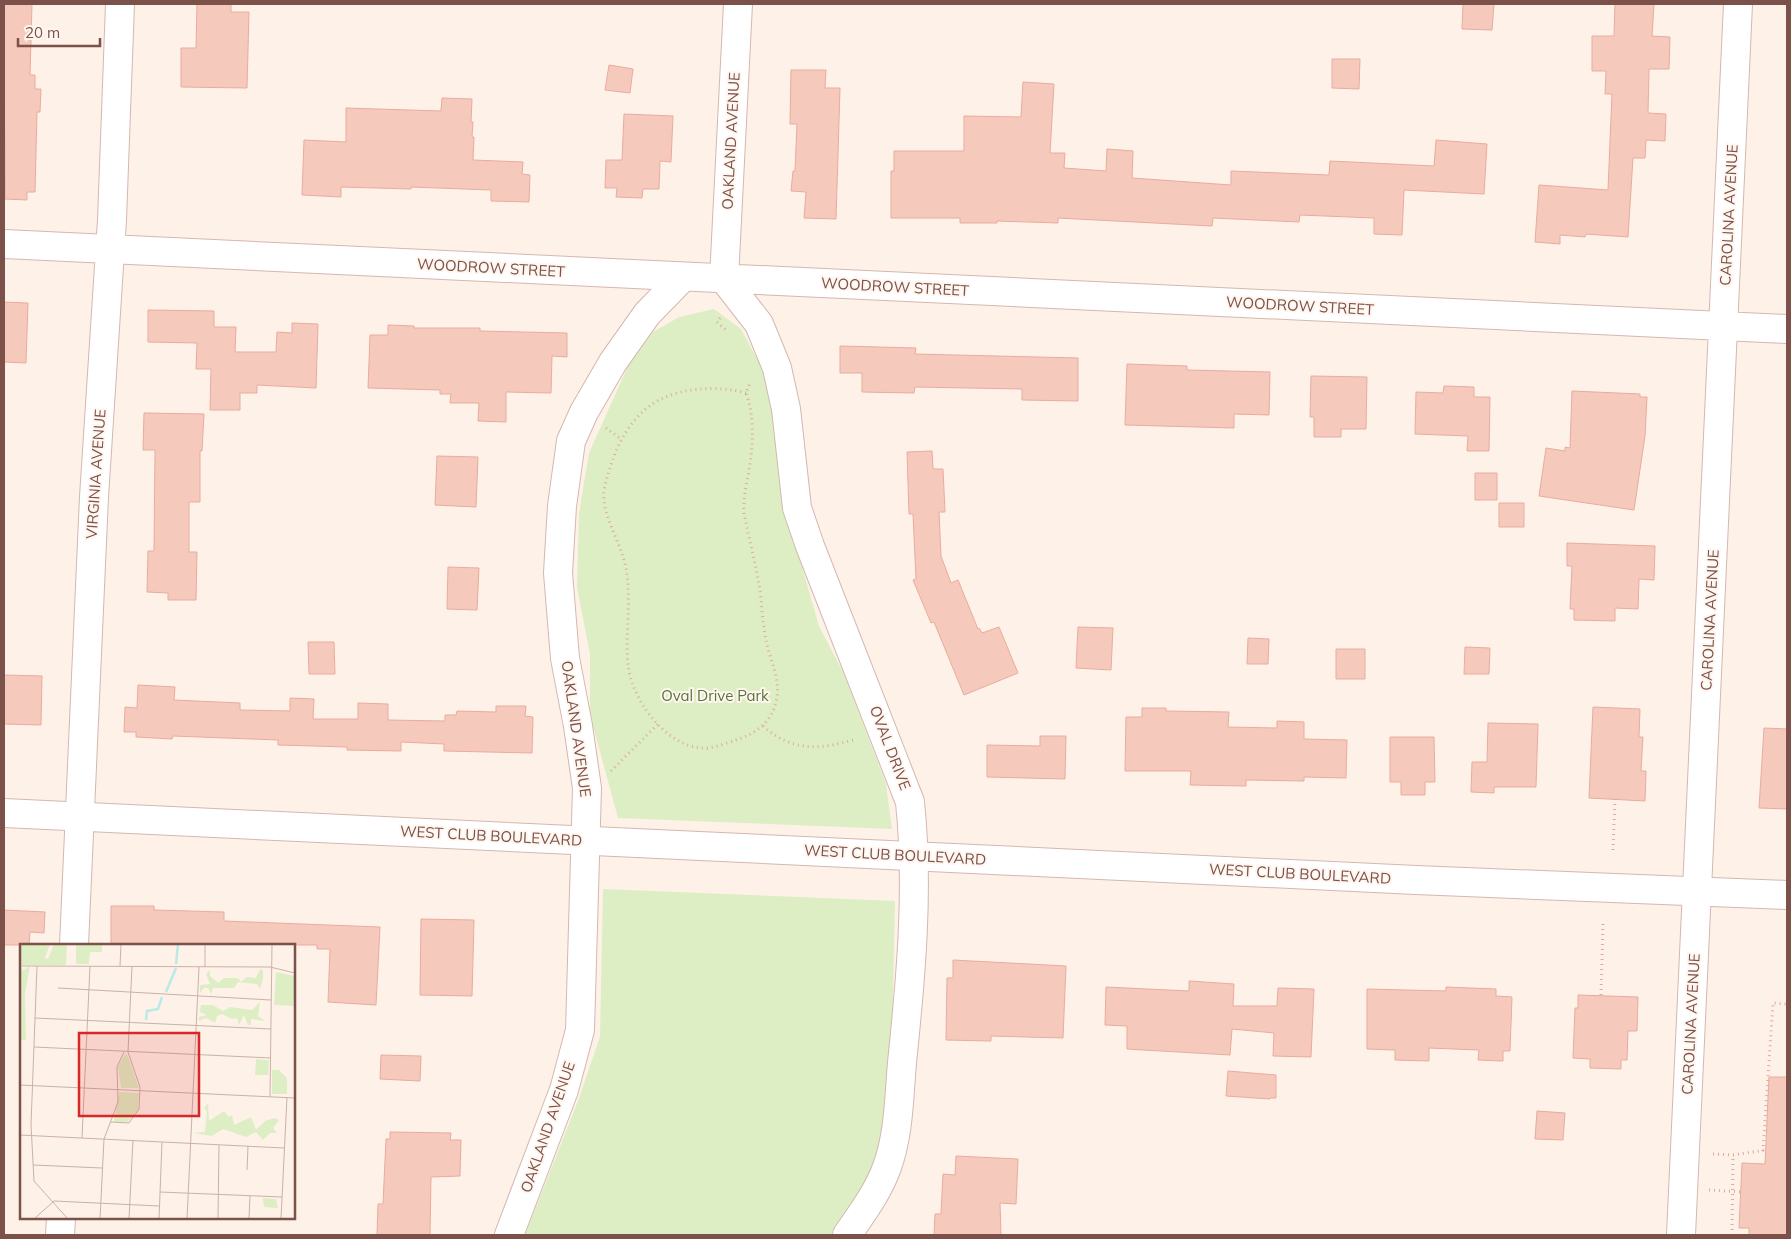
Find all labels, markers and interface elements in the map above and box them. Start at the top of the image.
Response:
scale bar [18,15,100,47]
text: 20 m [25,23,60,42]
street label: OAKLAND AVENUE [717,72,744,210]
street label: CAROLINA AVENUE [1715,144,1742,286]
street label: WOODROW STREET [417,254,565,281]
street label: WOODROW STREET [821,273,969,300]
street label: WOODROW STREET [1226,292,1374,319]
street label: VIRGINIA AVENUE [81,408,110,539]
street label: CAROLINA AVENUE [1696,549,1723,691]
street label: OAKLAND AVENUE [558,659,596,799]
park label: Oval Drive Park [661,686,769,705]
street label: OVAL DRIVE [866,703,915,793]
street label: WEST CLUB BOULEVARD [399,821,583,850]
street label: WEST CLUB BOULEVARD [803,840,987,869]
street label: WEST CLUB BOULEVARD [1208,859,1392,888]
inset map [20,944,295,1219]
street label: CAROLINA AVENUE [1677,953,1704,1095]
street label: OAKLAND AVENUE [516,1059,579,1195]

